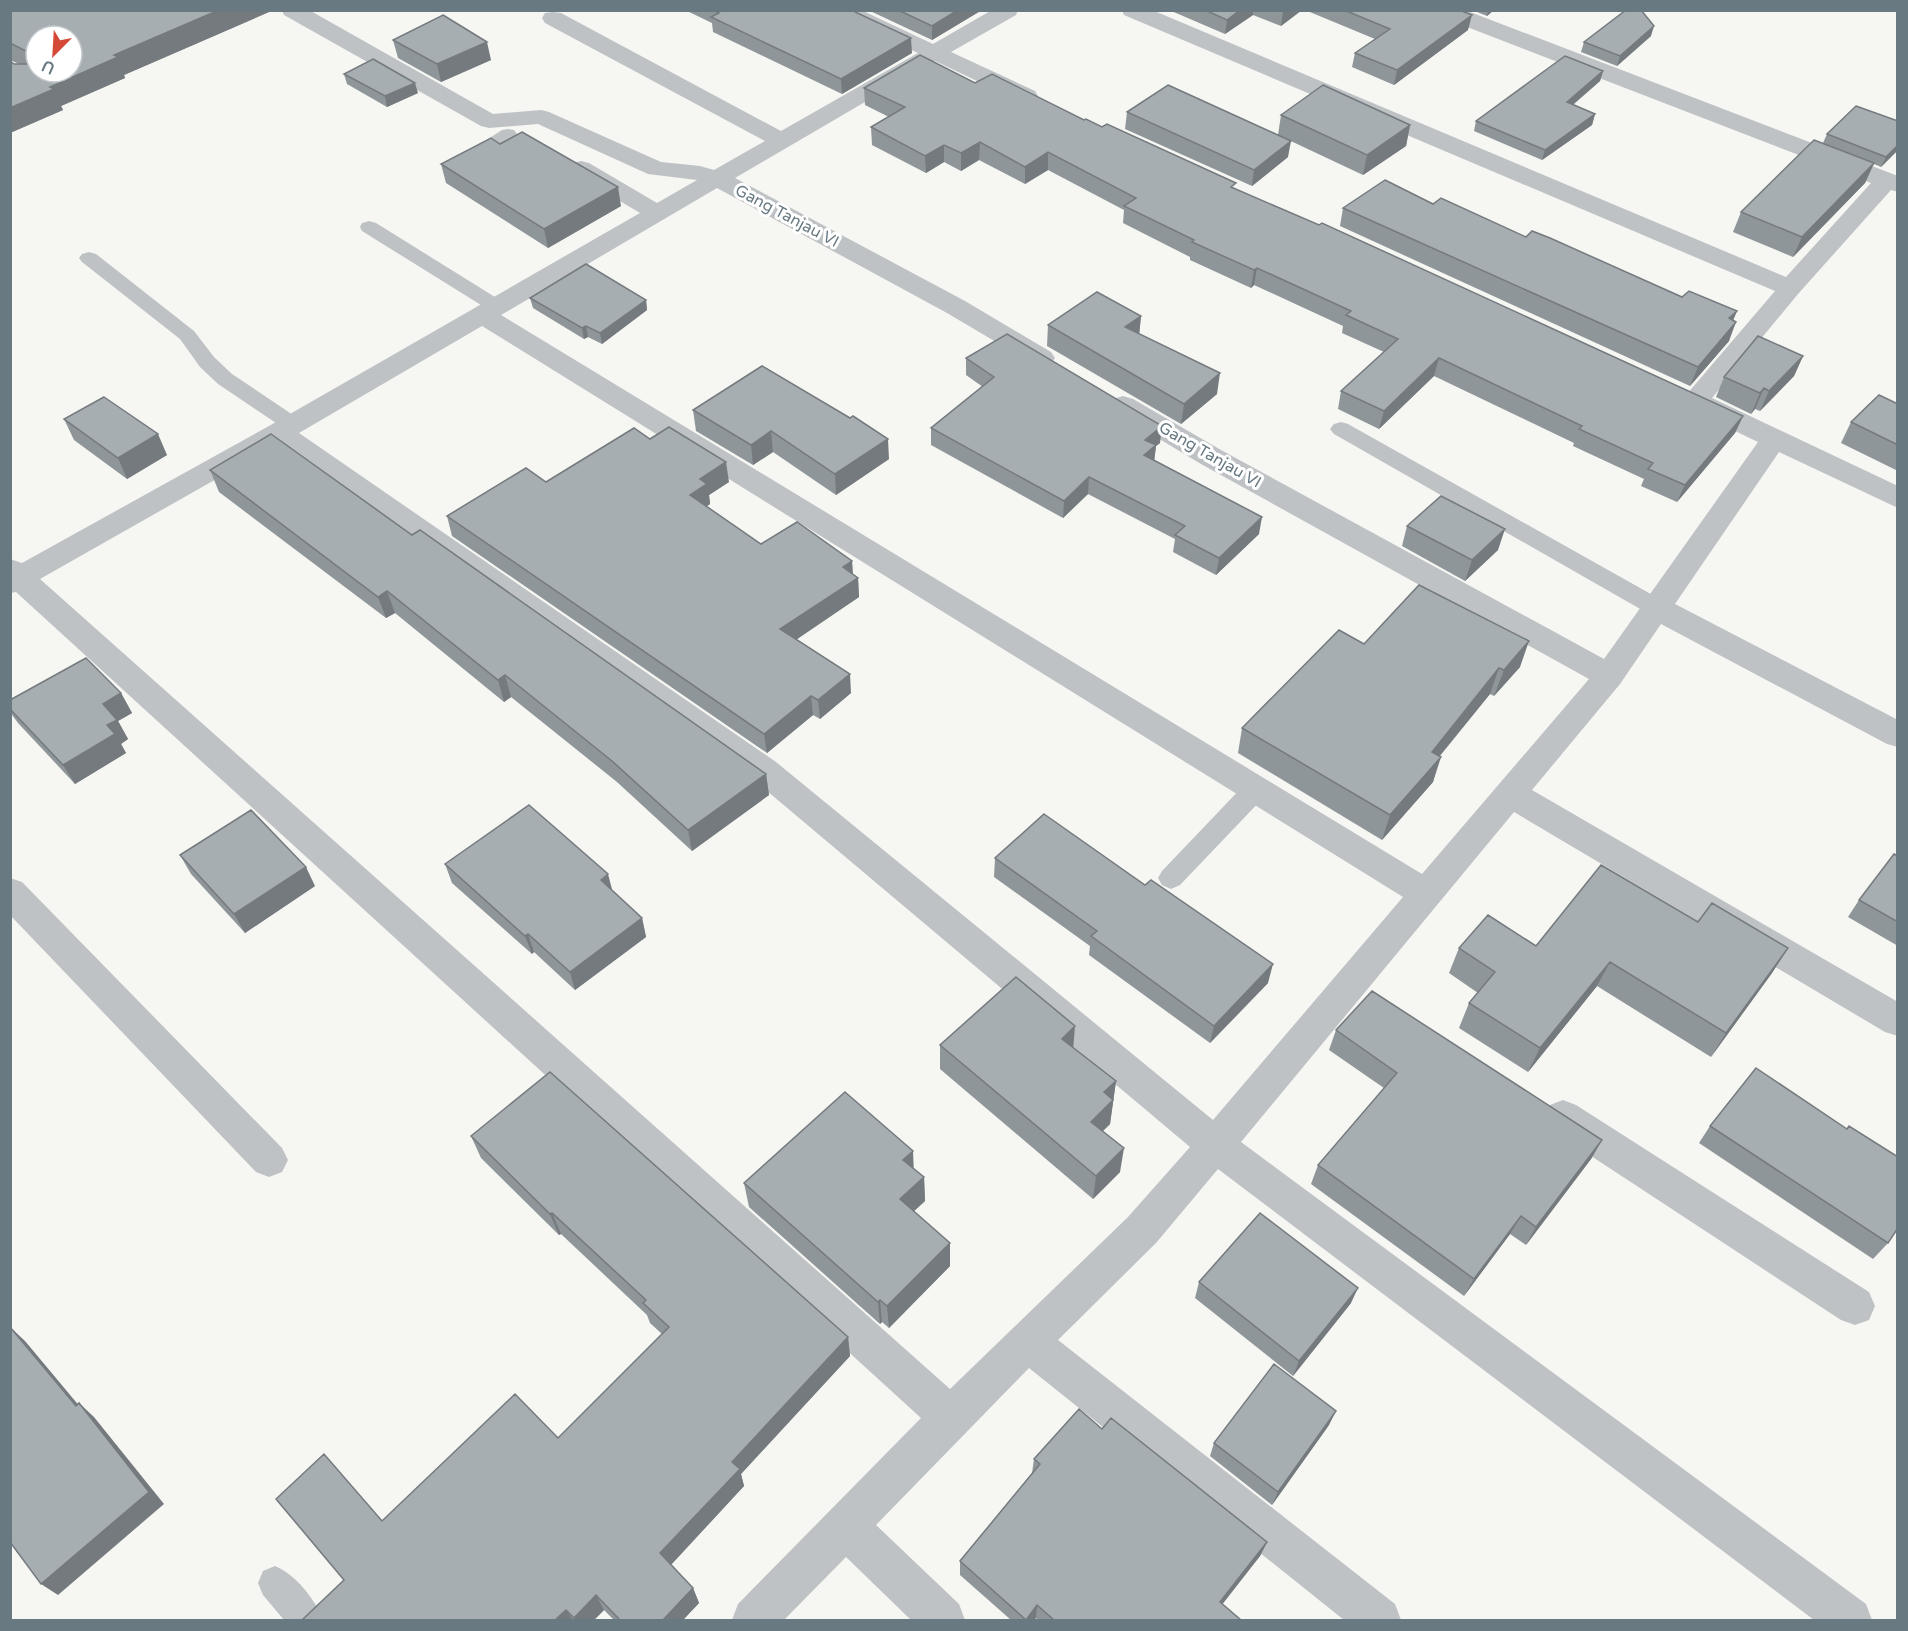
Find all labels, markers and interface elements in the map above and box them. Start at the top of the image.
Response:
north arrow [24,24,84,84]
text: U [39,55,58,78]
street label: Gang Tanjau VI [732,180,842,252]
street label: Gang Tanjau VI [1155,418,1265,492]

